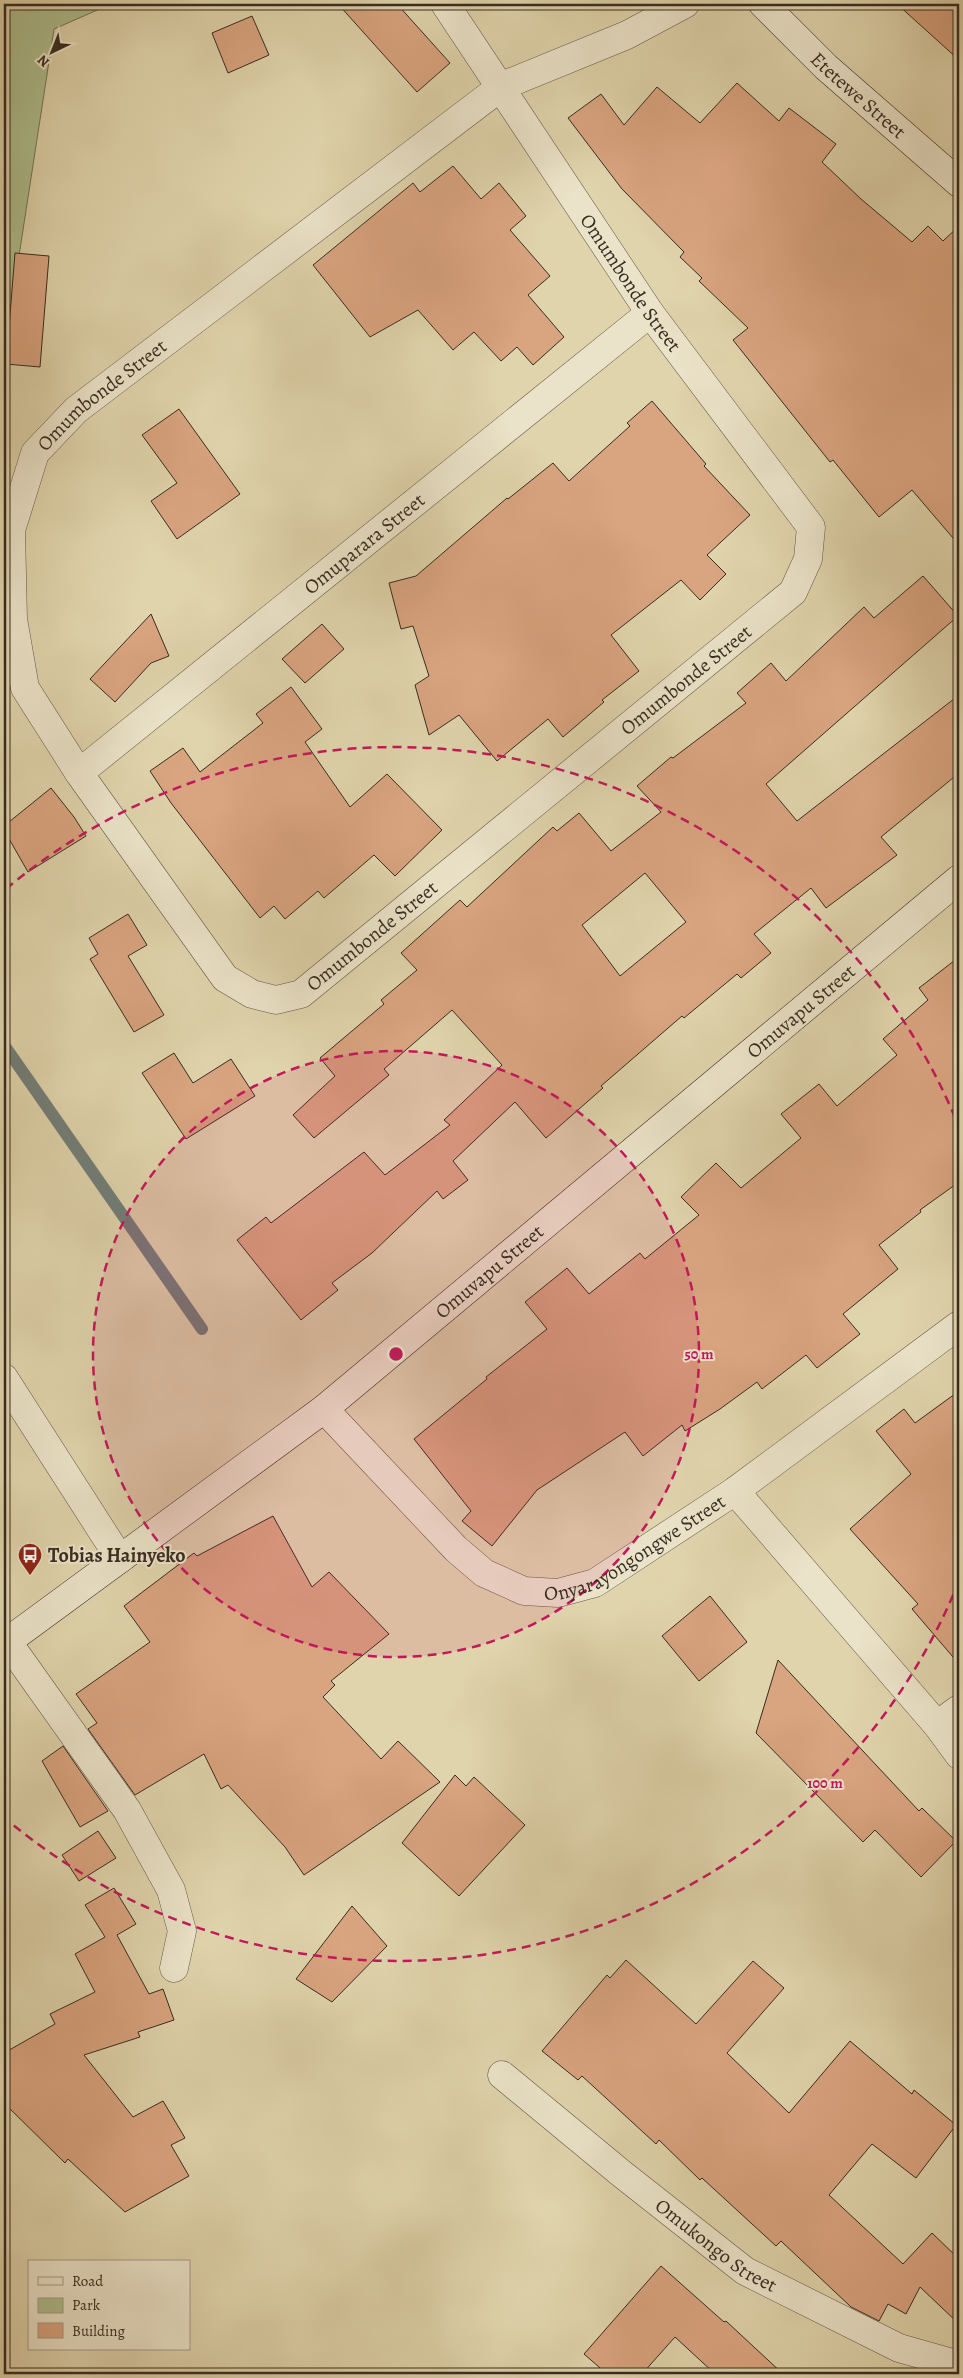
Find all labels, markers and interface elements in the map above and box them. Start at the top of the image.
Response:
north arrow [28,28,78,78]
street label: Etetewe Street [805,46,912,145]
text: N [33,51,54,72]
street label: Omumbonde Street [574,208,688,358]
street label: Omumbonde Street [31,332,172,457]
street label: Omuparara Street [298,486,430,600]
street label: Omumbonde Street [615,618,758,741]
street label: Omumbonde Street [301,874,444,997]
street label: Omuvapu Street [741,958,861,1064]
street label: Omuvapu Street [429,1218,549,1324]
text: 50 m [684,1344,714,1364]
centre of rings [387,1345,405,1363]
street label: Onyarayongongwe Street [543,1487,731,1606]
bus stop icon: Tobias Hainyeko [17,1542,43,1576]
place label: Tobias Hainyeko [48,1542,186,1569]
text: 100 m [807,1773,843,1793]
street label: Omukongo Street [650,2192,782,2299]
legend [28,2260,190,2350]
text: Road [72,2271,104,2291]
text: Park [72,2295,101,2315]
text: Building [72,2321,125,2341]

